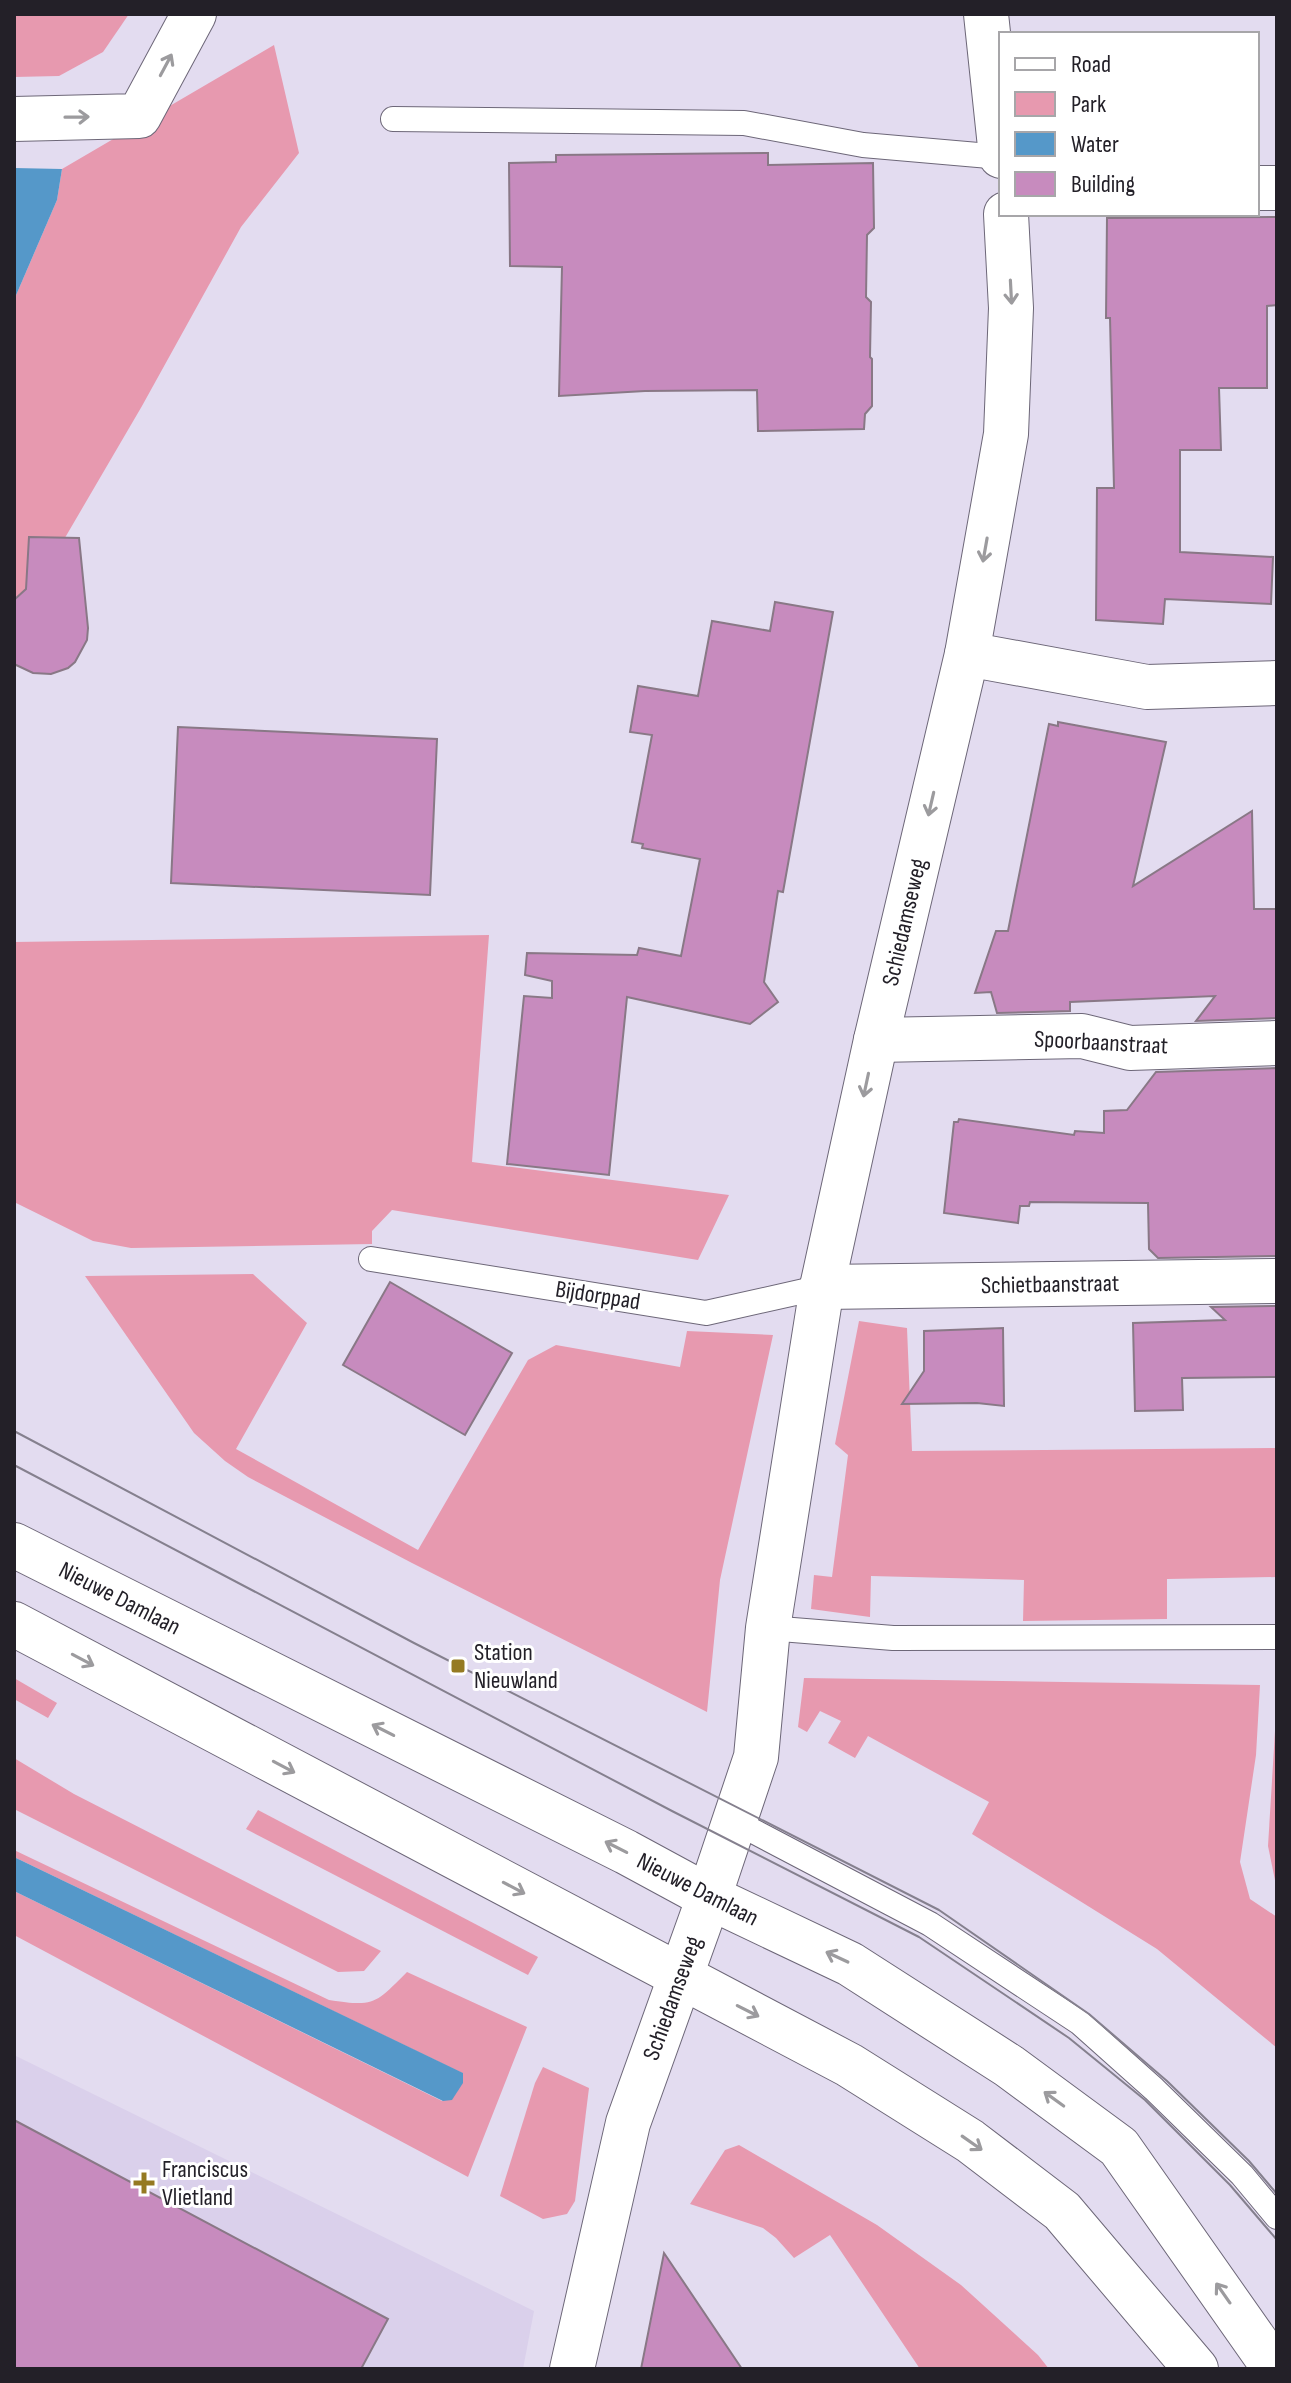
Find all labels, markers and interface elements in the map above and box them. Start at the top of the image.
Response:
legend [999,32,1259,216]
text: Road [1071,50,1111,79]
one-way arrow [159,54,175,77]
text: Park [1071,90,1106,119]
one-way arrow [63,110,90,125]
text: Water [1071,130,1119,159]
text: Building [1071,170,1135,199]
one-way arrow [1003,278,1018,305]
one-way arrow [977,537,992,562]
one-way arrow [923,791,938,817]
street label: Schiedamseweg [876,856,933,989]
street label: Spoorbaanstraat [1033,1025,1169,1060]
one-way arrow [858,1071,873,1097]
street label: Schietbaanstraat [981,1269,1119,1300]
street label: Bijdorppad [553,1274,642,1316]
street label: Nieuwe Damlaan [54,1555,185,1641]
place label: Station Nieuwland [474,1638,558,1695]
one-way arrow [70,1653,94,1669]
marker: Station Nieuwland [449,1657,467,1675]
one-way arrow [372,1722,396,1738]
one-way arrow [271,1760,295,1776]
one-way arrow [604,1839,628,1854]
street label: Nieuwe Damlaan [632,1846,763,1932]
one-way arrow [502,1880,525,1896]
street label: Schiedamseweg [637,1932,708,2064]
one-way arrow [825,1949,849,1964]
one-way arrow [736,2004,760,2020]
one-way arrow [1044,2091,1066,2107]
one-way arrow [961,2135,983,2151]
place label: Franciscus Vlietland [162,2155,248,2212]
marker: Franciscus Vlietland [133,2172,155,2194]
one-way arrow [1215,2283,1231,2305]

